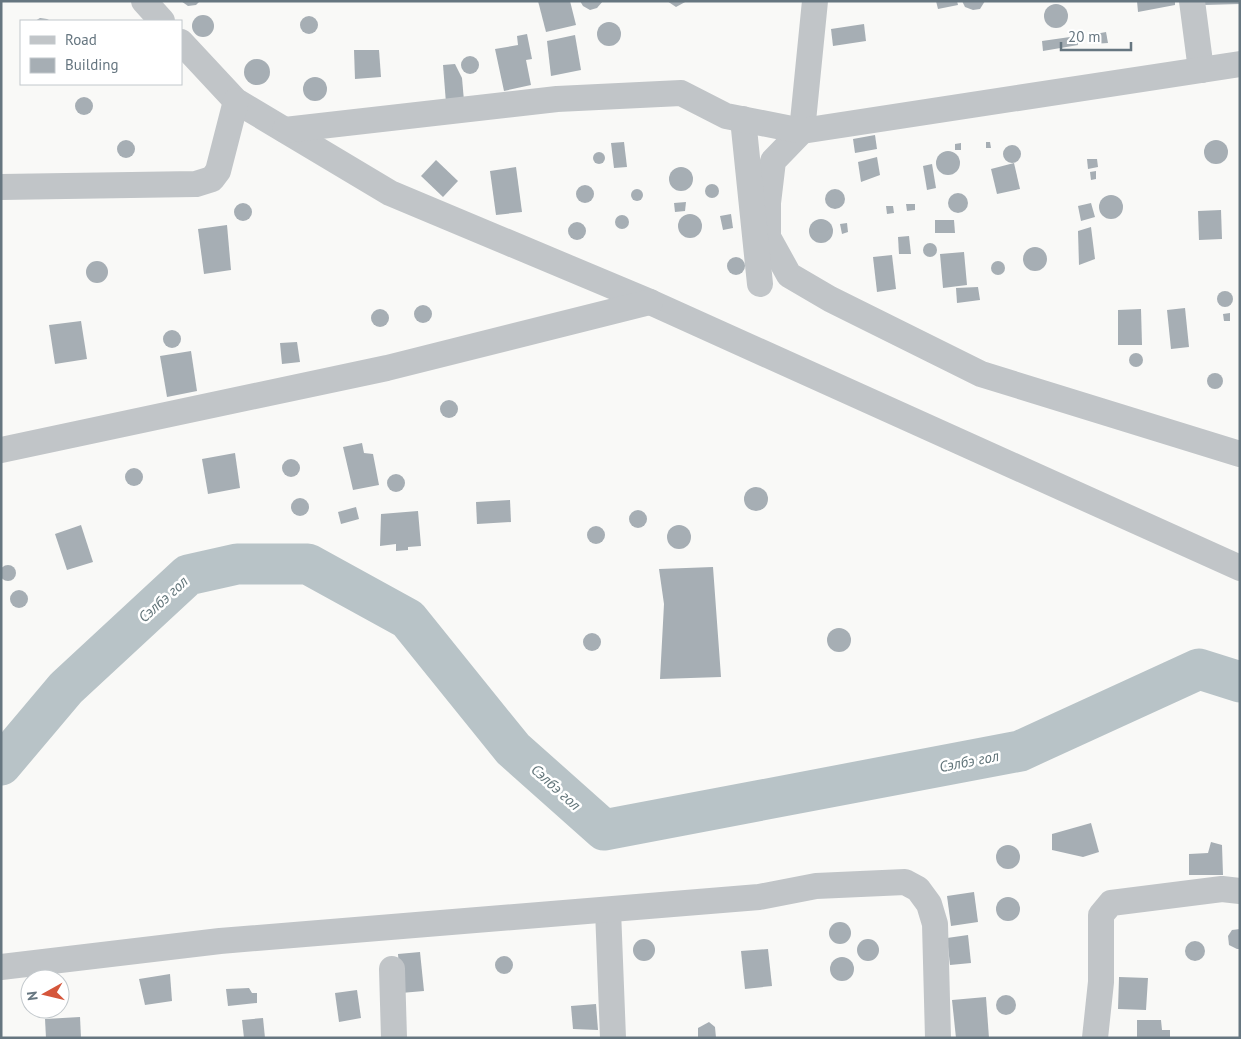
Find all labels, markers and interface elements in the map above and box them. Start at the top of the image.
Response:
legend [20,20,182,85]
scale bar [1061,20,1131,52]
text: 20 m [1068,27,1101,46]
text: Road [65,30,97,49]
text: Building [65,55,119,74]
water label: Сэлбэ гол [134,571,192,626]
water label: Сэлбэ гол [938,746,1001,776]
water label: Сэлбэ гол [527,760,585,815]
north arrow [20,969,70,1019]
text: N [23,990,42,1002]

